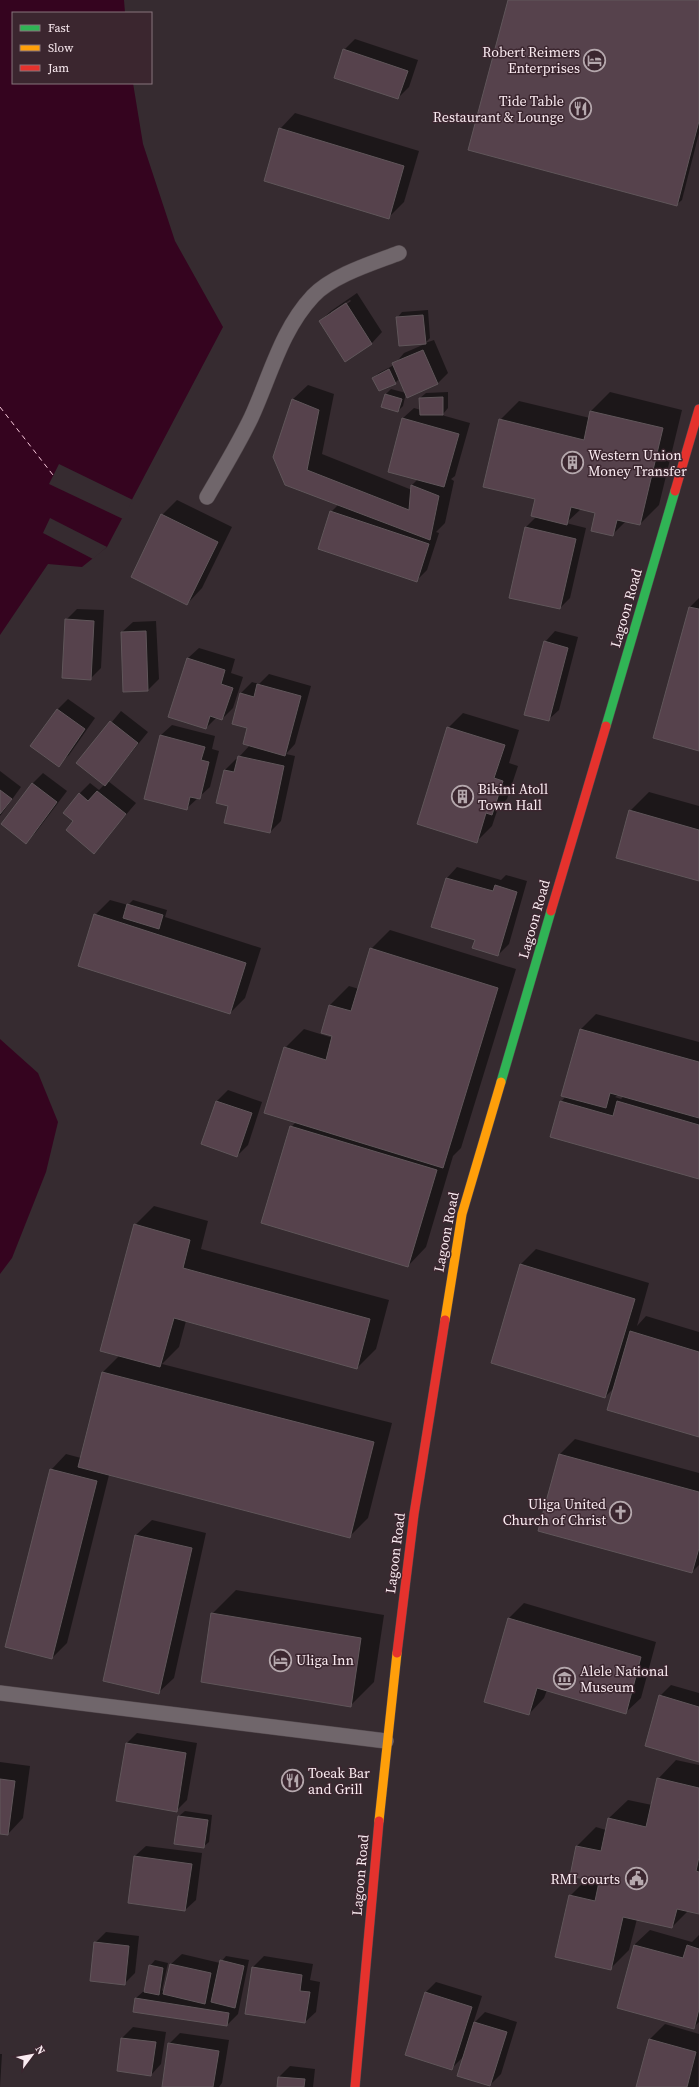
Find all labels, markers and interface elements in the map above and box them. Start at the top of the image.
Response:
legend [12,12,152,84]
text: Fast [48,20,70,36]
text: Slow [48,40,74,56]
place label: Robert Reimers Enterprises [482,42,580,78]
hotel icon: Robert Reimers Enterprises [582,47,608,73]
text: Jam [47,60,69,76]
place label: Tide Table Restaurant & Lounge [433,91,564,127]
restaurant icon: Tide Table Restaurant & Lounge [567,96,593,122]
place label: Western Union Money Transfer [588,445,687,481]
building icon: Western Union Money Transfer [559,450,585,476]
street label: Lagoon Road [605,566,647,650]
place label: Bikini Atoll Town Hall [478,779,548,815]
building icon: Bikini Atoll Town Hall [449,784,475,810]
street label: Lagoon Road [513,877,555,961]
street label: Lagoon Road [428,1190,464,1274]
place label: Uliga United Church of Christ [503,1494,606,1530]
church icon: Uliga United Church of Christ [608,1499,634,1525]
street label: Lagoon Road [380,1511,410,1595]
hotel icon: Uliga Inn [268,1647,294,1673]
place label: Uliga Inn [296,1650,355,1670]
place label: Alele National Museum [580,1661,668,1697]
museum icon: Alele National Museum [552,1666,578,1692]
place label: Toeak Bar and Grill [308,1763,370,1799]
restaurant icon: Toeak Bar and Grill [280,1768,306,1794]
street label: Lagoon Road [346,1834,374,1916]
public building icon: RMI courts [623,1866,649,1892]
place label: RMI courts [550,1869,620,1889]
north arrow [12,2035,52,2075]
text: N [32,2043,49,2057]

